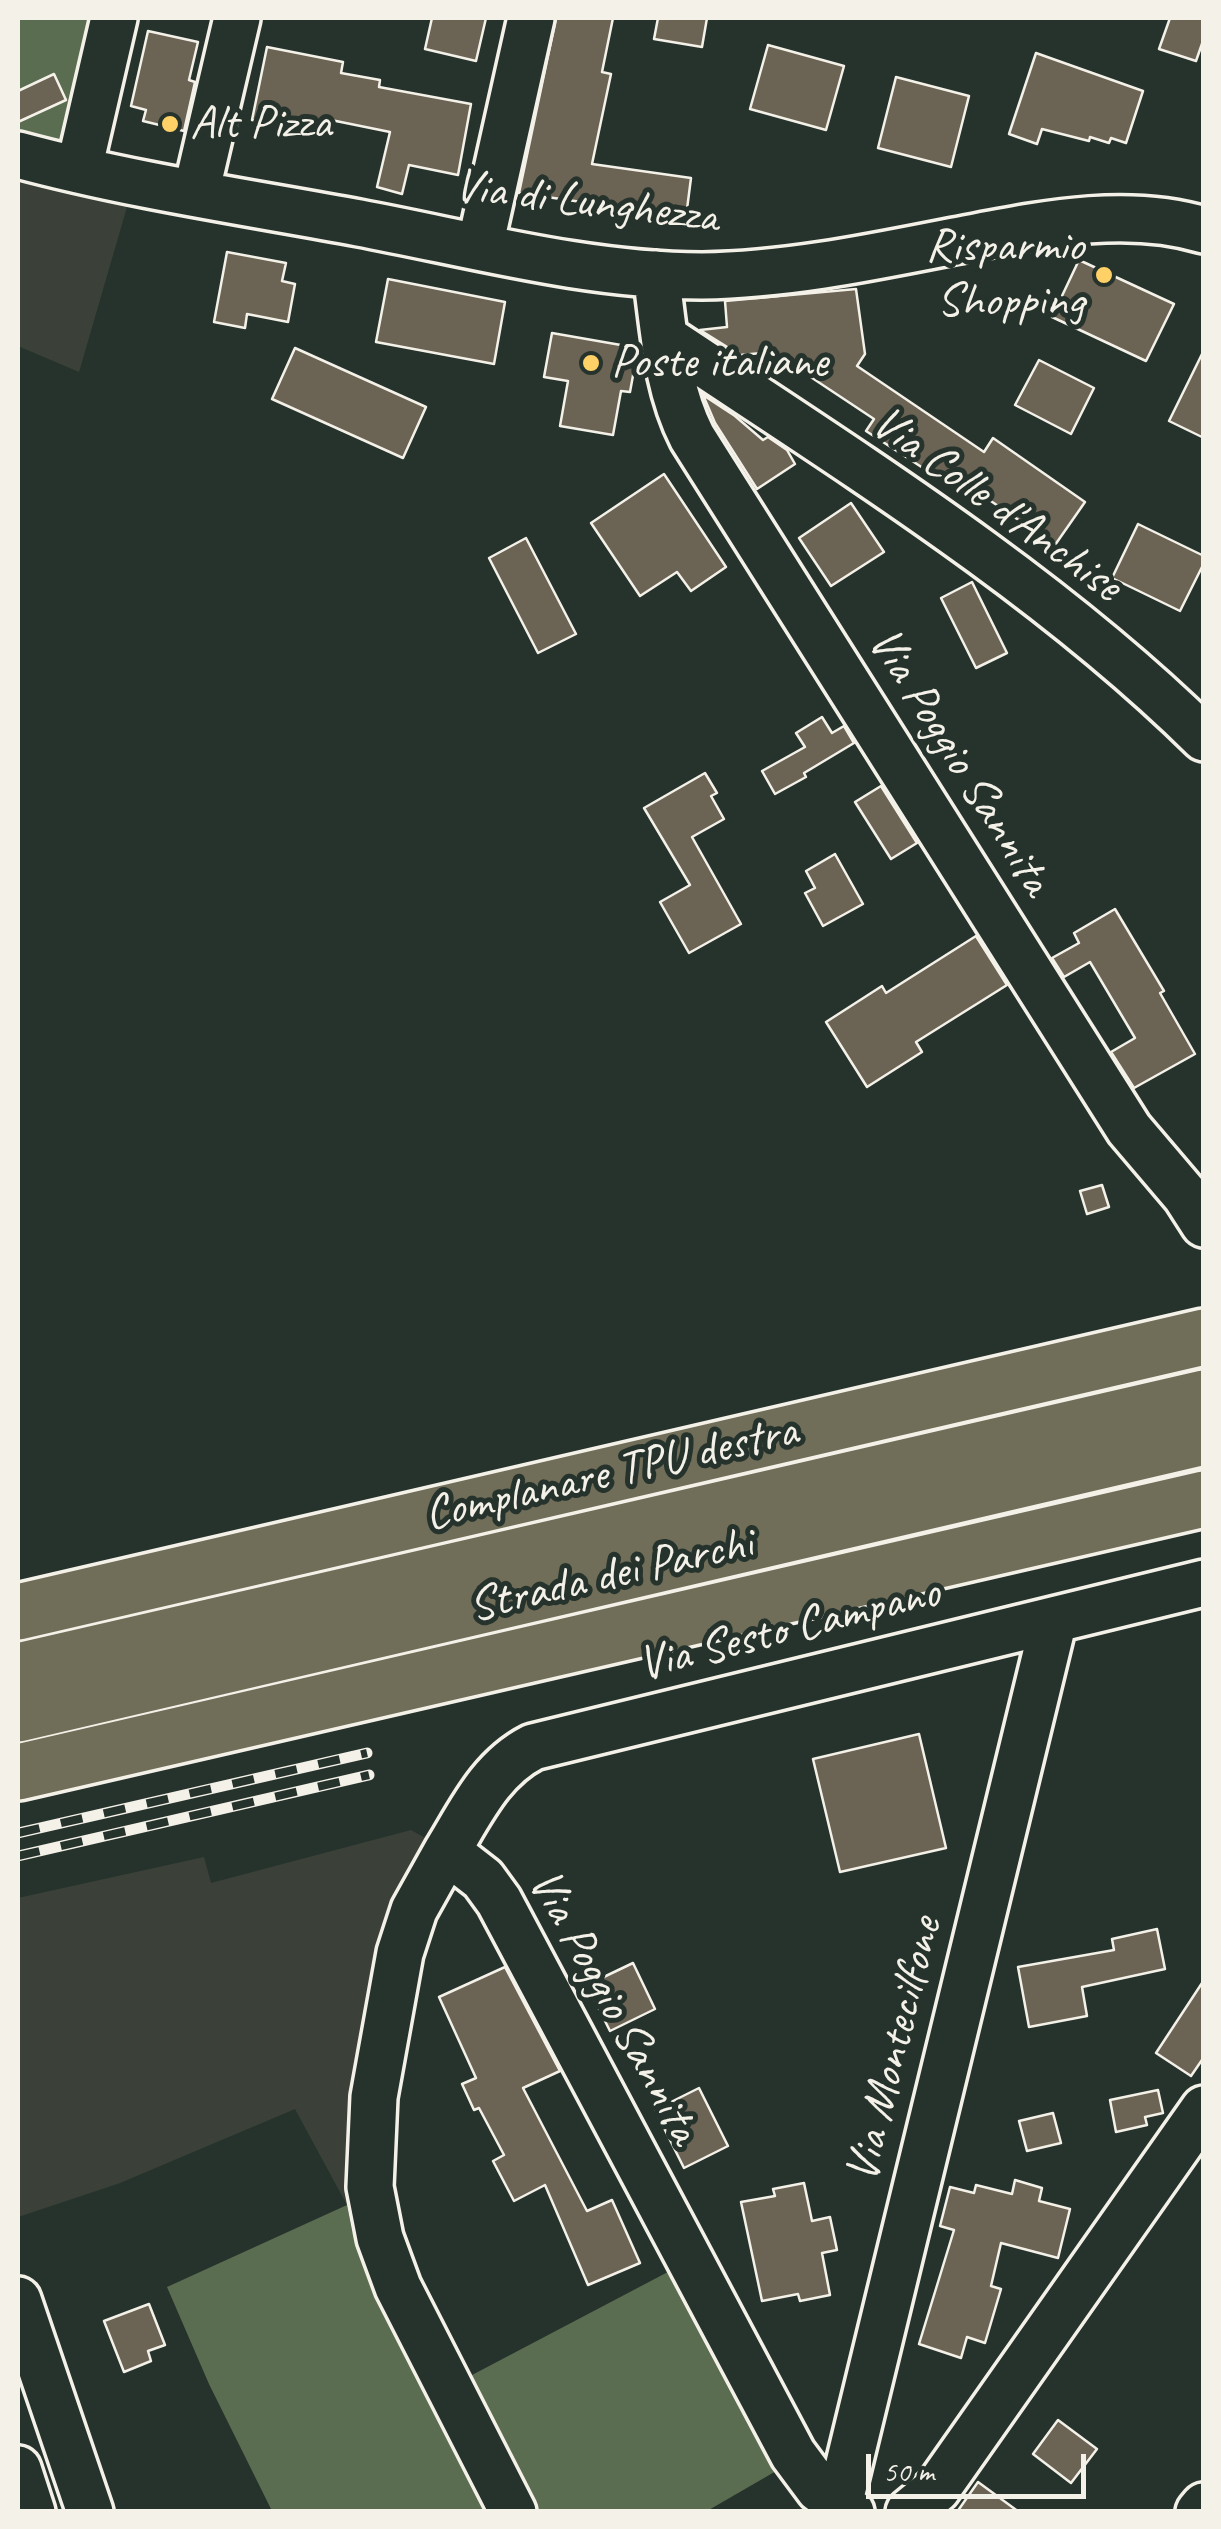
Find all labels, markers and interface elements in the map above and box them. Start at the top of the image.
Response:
place label: Alt Pizza [190,95,331,153]
marker: Alt Pizza [159,113,181,135]
street label: Via di Lunghezza [451,158,721,248]
place label: Risparmio Shopping [925,218,1084,331]
marker: Risparmio Shopping [1093,264,1115,286]
place label: Poste italiane [611,334,828,392]
marker: Poste italiane [580,352,602,374]
street label: Via Colle d'Anchise [859,395,1133,615]
street label: Via Poggio Sannita [854,618,1064,906]
street label: Complanare TPU destra [419,1403,803,1545]
street label: Strada dei Parchi [464,1515,758,1637]
street label: Via Sesto Campano [632,1565,946,1695]
street label: Via Poggio Sannita [514,1860,712,2154]
street label: Via Montecilfone [834,1912,956,2188]
scale bar [871,2434,1091,2496]
text: 50 m [883,2452,934,2490]

